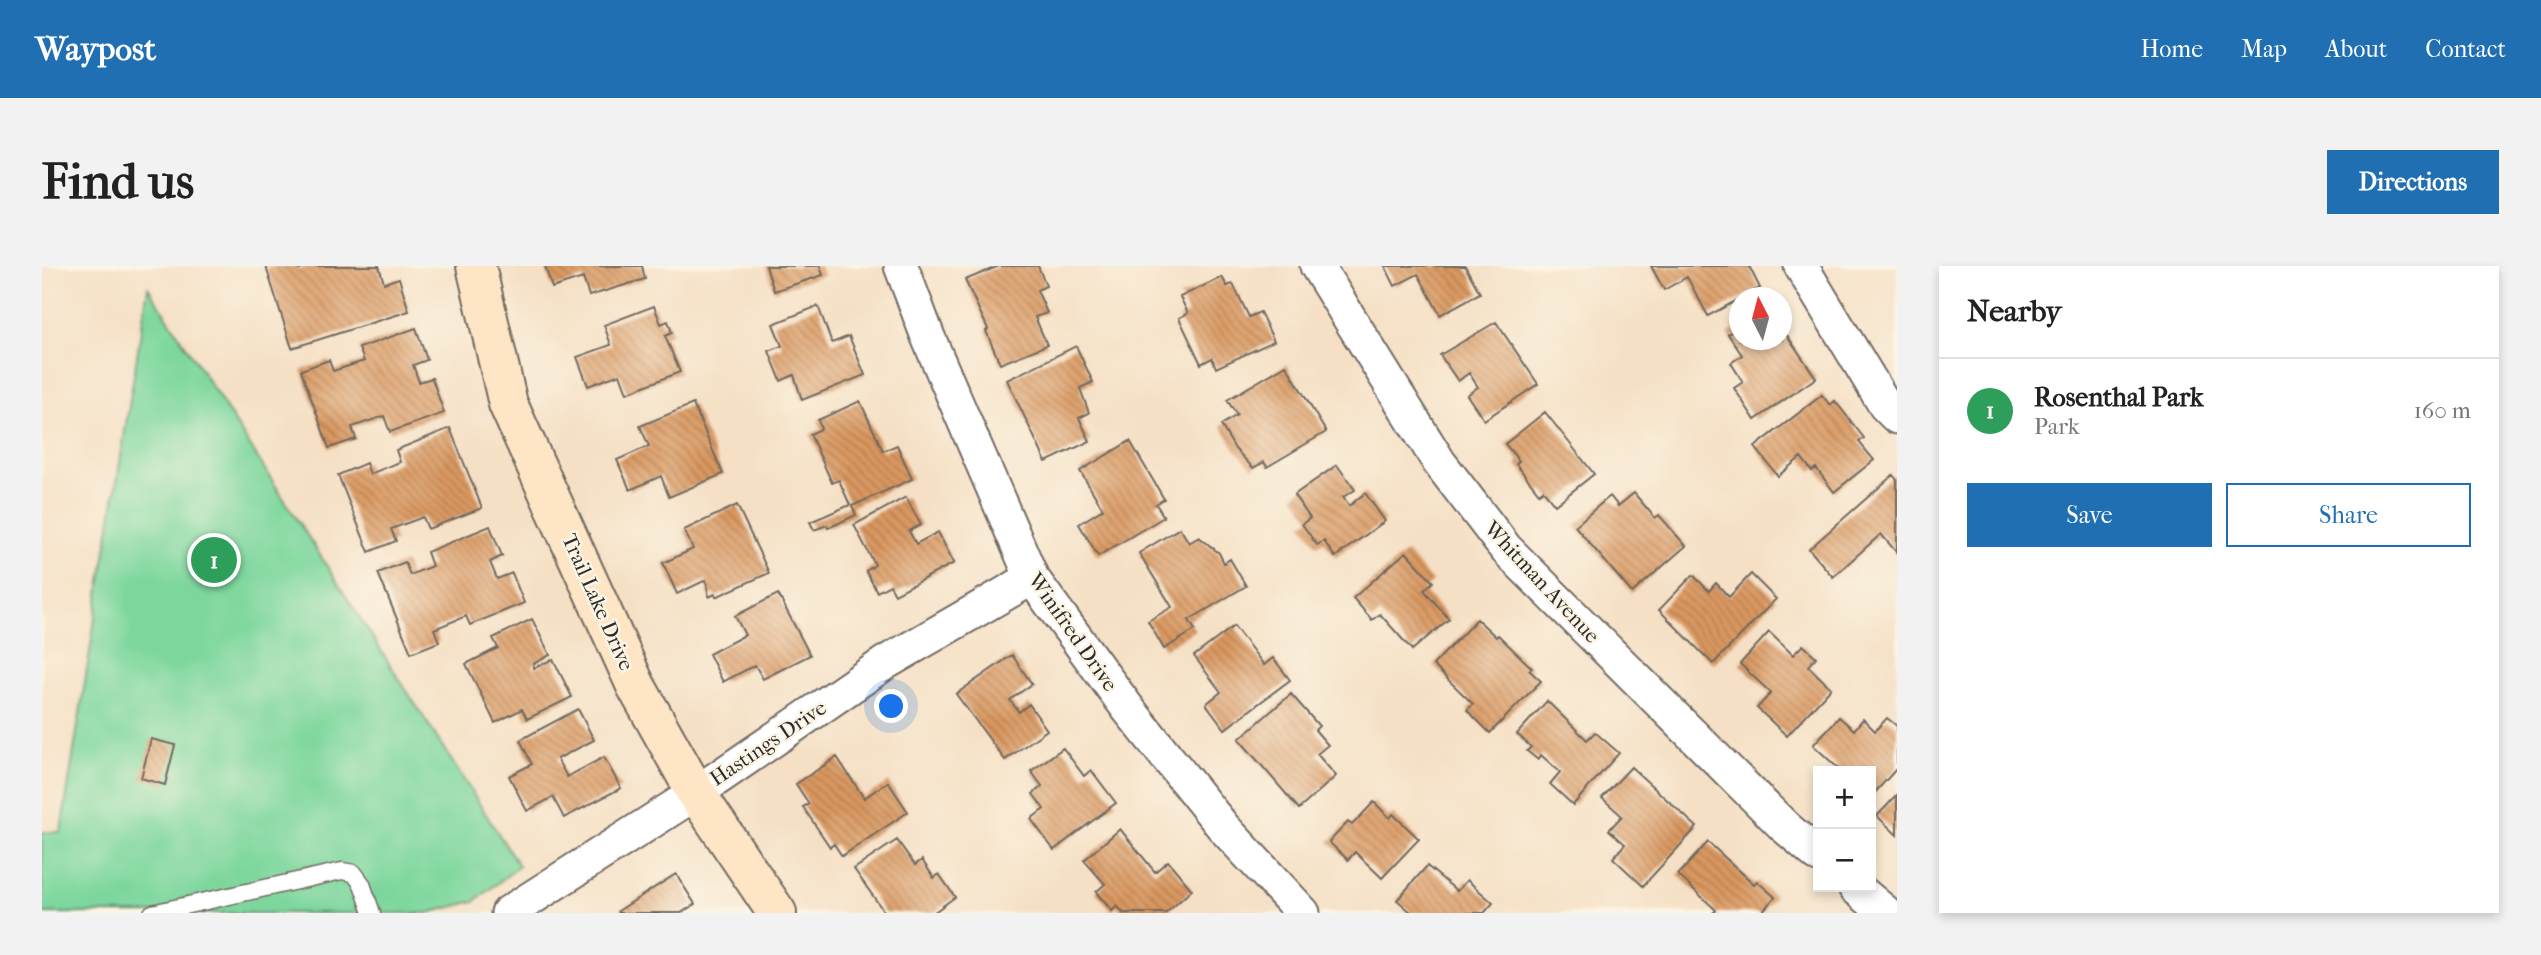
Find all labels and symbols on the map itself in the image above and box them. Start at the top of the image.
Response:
north arrow [1729,287,1792,350]
street label: Whitman Avenue [1479,515,1605,648]
street label: Trail Lake Drive [557,530,639,674]
pin: 1 [191,534,237,586]
street label: Winifred Drive [1023,568,1123,696]
your location [874,689,908,723]
street label: Hastings Drive [705,695,831,791]

